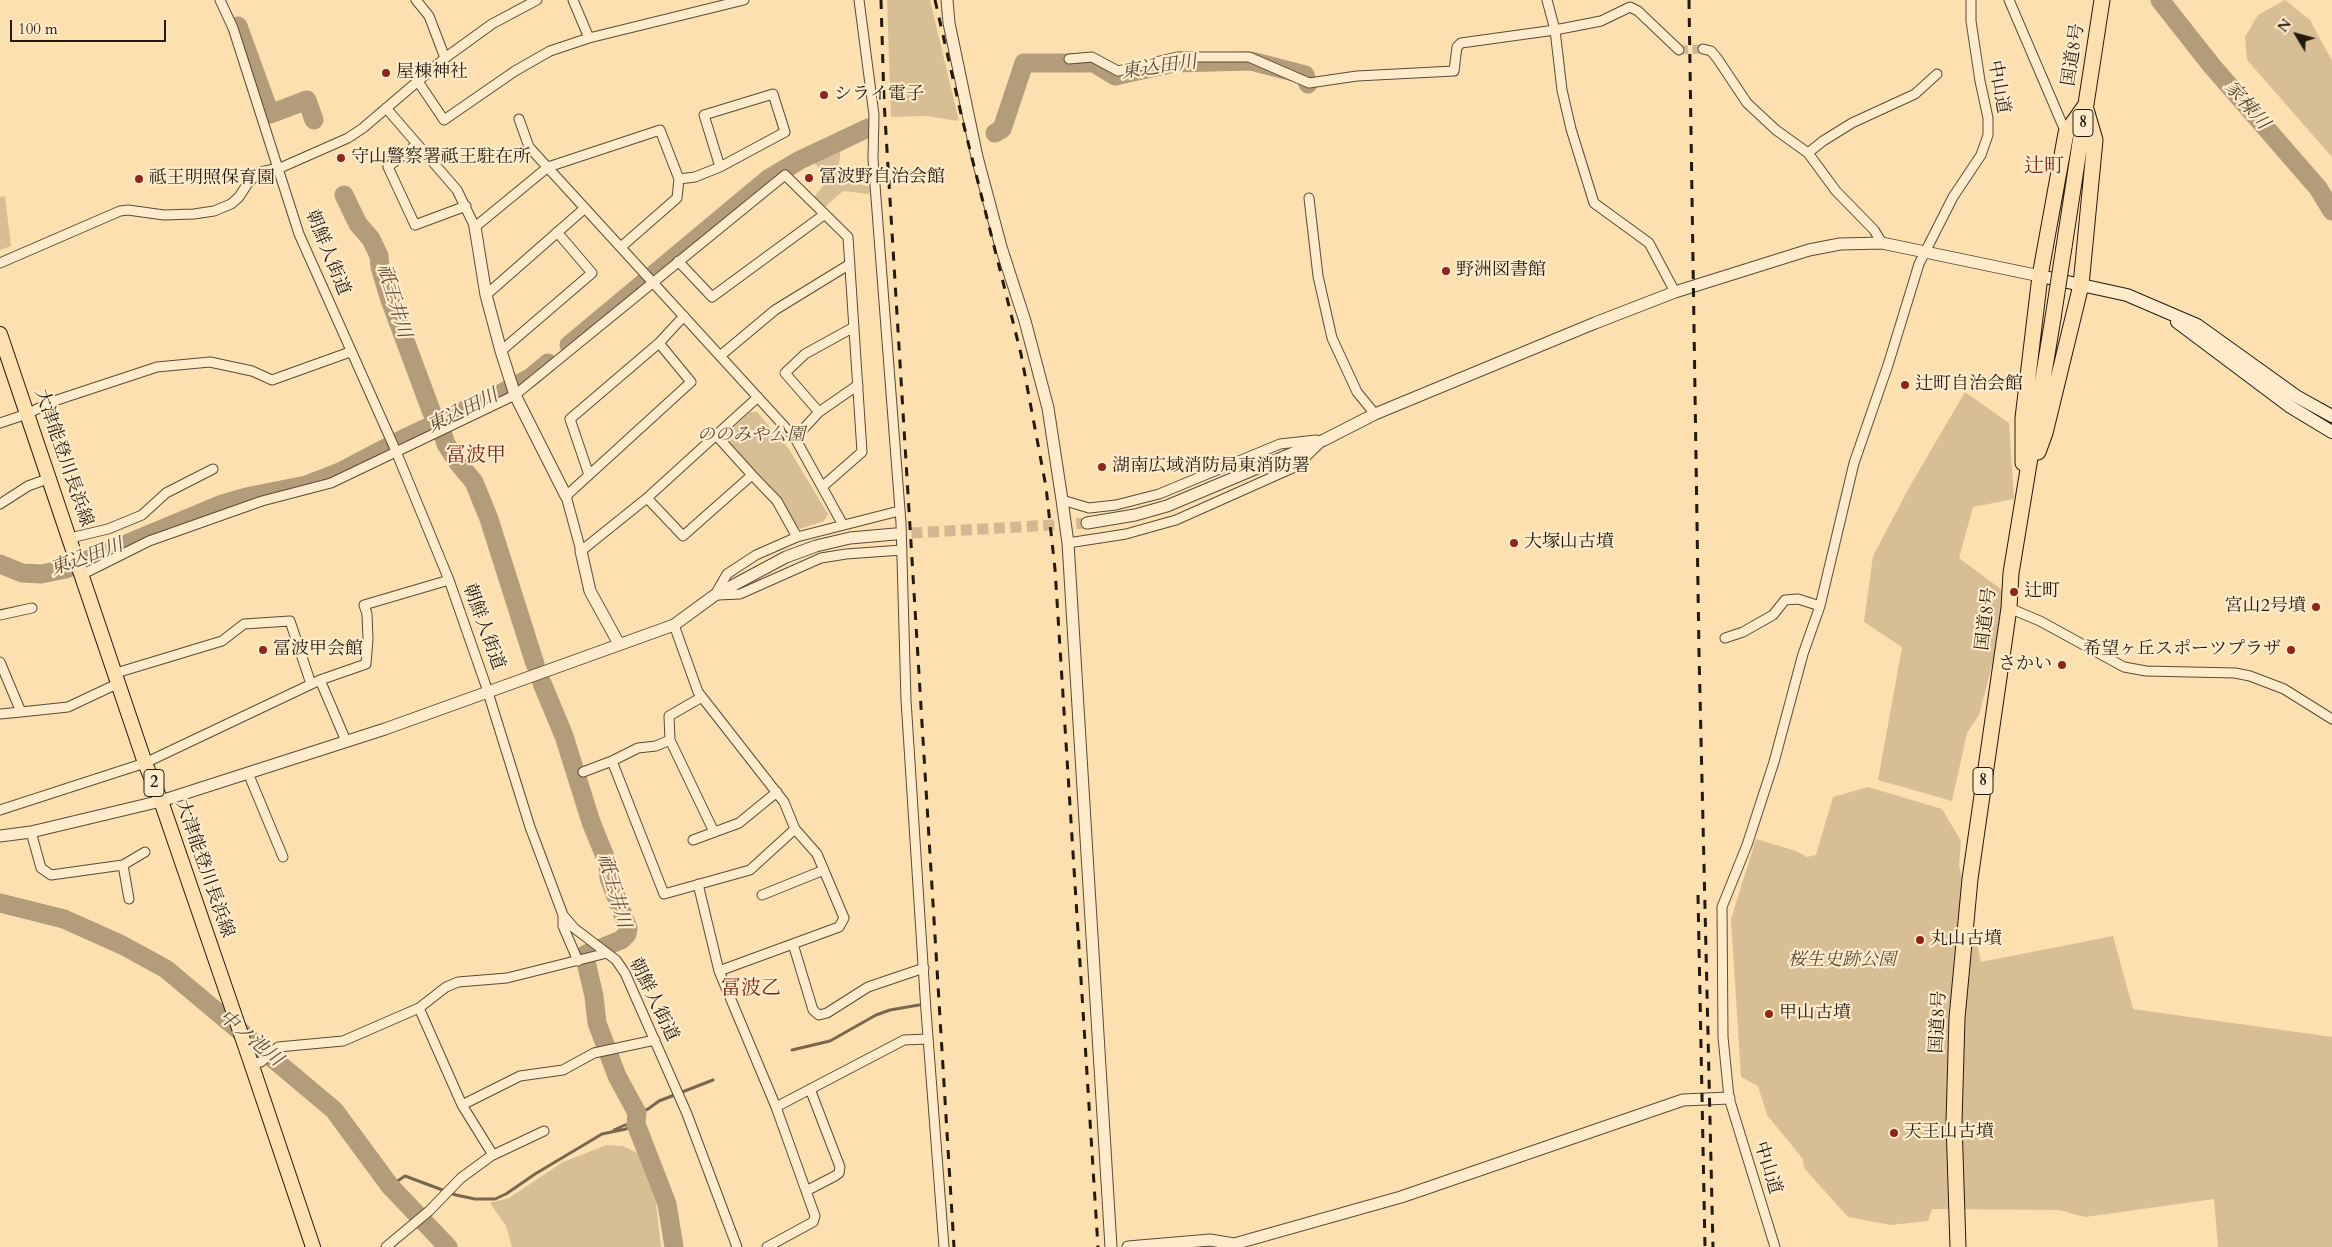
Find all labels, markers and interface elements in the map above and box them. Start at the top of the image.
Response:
scale bar [12,10,169,42]
north arrow [2272,10,2322,60]
text: N [2273,15,2296,36]
text: 100 m [18,19,58,39]
street label: 国道8号 [2058,22,2090,88]
water label: 東込田川 [1120,51,1198,85]
street label: 中山道 [1983,59,2013,115]
place label: 屋棟神社 [396,62,468,84]
marker: 屋棟神社 [380,67,392,79]
water label: 家棟川 [2219,77,2273,135]
place label: シライ電子 [834,84,924,106]
marker: シライ電子 [818,89,830,101]
road number: 8 [2073,110,2093,136]
place label: 守山警察署祗王駐在所 [351,147,531,169]
marker: 守山警察署祗王駐在所 [335,152,347,164]
district label: 辻町 [2024,155,2064,179]
place label: 冨波野自治会館 [819,167,945,189]
place label: 祗王明照保育園 [149,168,275,190]
marker: 冨波野自治会館 [803,172,815,184]
marker: 祗王明照保育園 [133,173,145,185]
street label: 朝鮮人街道 [300,207,354,299]
place label: 野洲図書館 [1456,260,1546,282]
water label: 祇王井川 [371,261,415,341]
marker: 野洲図書館 [1440,265,1452,277]
place label: 辻町自治会館 [1915,374,2023,396]
marker: 辻町自治会館 [1899,379,1911,391]
water label: 東込田川 [424,385,502,439]
street label: 大津能登川長浜線 [29,386,97,530]
park label: ののみや公園 [697,425,805,447]
district label: 冨波甲 [446,444,506,468]
place label: 湖南広域消防局東消防署 [1112,456,1310,478]
marker: 湖南広域消防局東消防署 [1096,461,1108,473]
place label: 大塚山古墳 [1524,532,1614,554]
water label: 東込田川 [47,534,127,582]
marker: 大塚山古墳 [1508,537,1520,549]
street label: 朝鮮人街道 [457,581,509,673]
place label: 辻町 [2024,581,2060,603]
street label: 国道8号 [1972,586,2002,652]
marker: 辻町 [2008,586,2020,598]
place label: 宮山2号墳 [2225,596,2306,618]
marker: 宮山2号墳 [2310,601,2322,613]
place label: 冨波甲会館 [273,639,363,661]
place label: 希望ヶ丘スポーツプラザ [2083,639,2281,661]
marker: 冨波甲会館 [257,644,269,656]
marker: 希望ヶ丘スポーツプラザ [2285,644,2297,656]
place label: さかい [1998,654,2052,676]
marker: さかい [2056,659,2068,671]
road number: 8 [1973,768,1993,794]
road number: 2 [144,770,164,796]
street label: 大津能登川長浜線 [170,797,238,941]
water label: 祇王井川 [592,851,634,931]
place label: 丸山古墳 [1930,929,2002,951]
marker: 丸山古墳 [1914,934,1926,946]
park label: 桜生史跡公園 [1788,950,1896,972]
street label: 朝鮮人街道 [624,955,682,1045]
district label: 冨波乙 [721,977,781,1001]
street label: 国道8号 [1927,990,1951,1054]
place label: 甲山古墳 [1779,1003,1851,1025]
water label: 中ノ池川 [214,1006,286,1072]
marker: 甲山古墳 [1763,1008,1775,1020]
place label: 天王山古墳 [1904,1122,1994,1144]
marker: 天王山古墳 [1888,1127,1900,1139]
street label: 中山道 [1749,1139,1785,1197]

